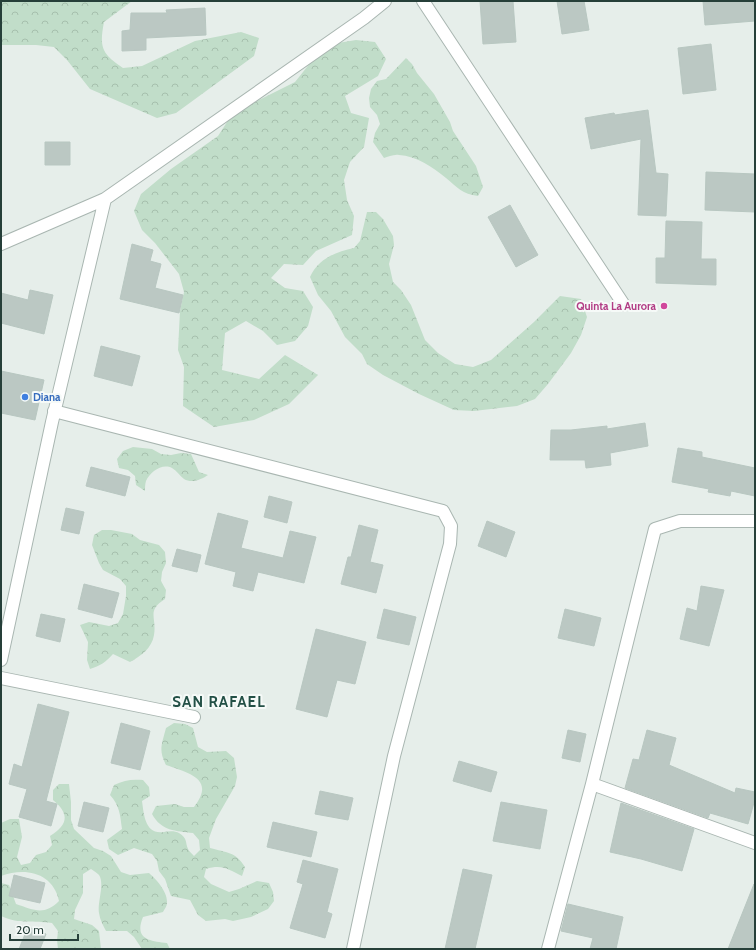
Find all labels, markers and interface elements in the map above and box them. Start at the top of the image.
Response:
place label: Quinta La Aurora [576,299,657,313]
marker: Quinta La Aurora [659,301,669,311]
place label: Diana [33,390,61,404]
marker: Diana [20,392,30,402]
district label: SAN RAFAEL [172,693,266,711]
scale bar [10,916,78,942]
text: 20 m [16,922,44,937]

